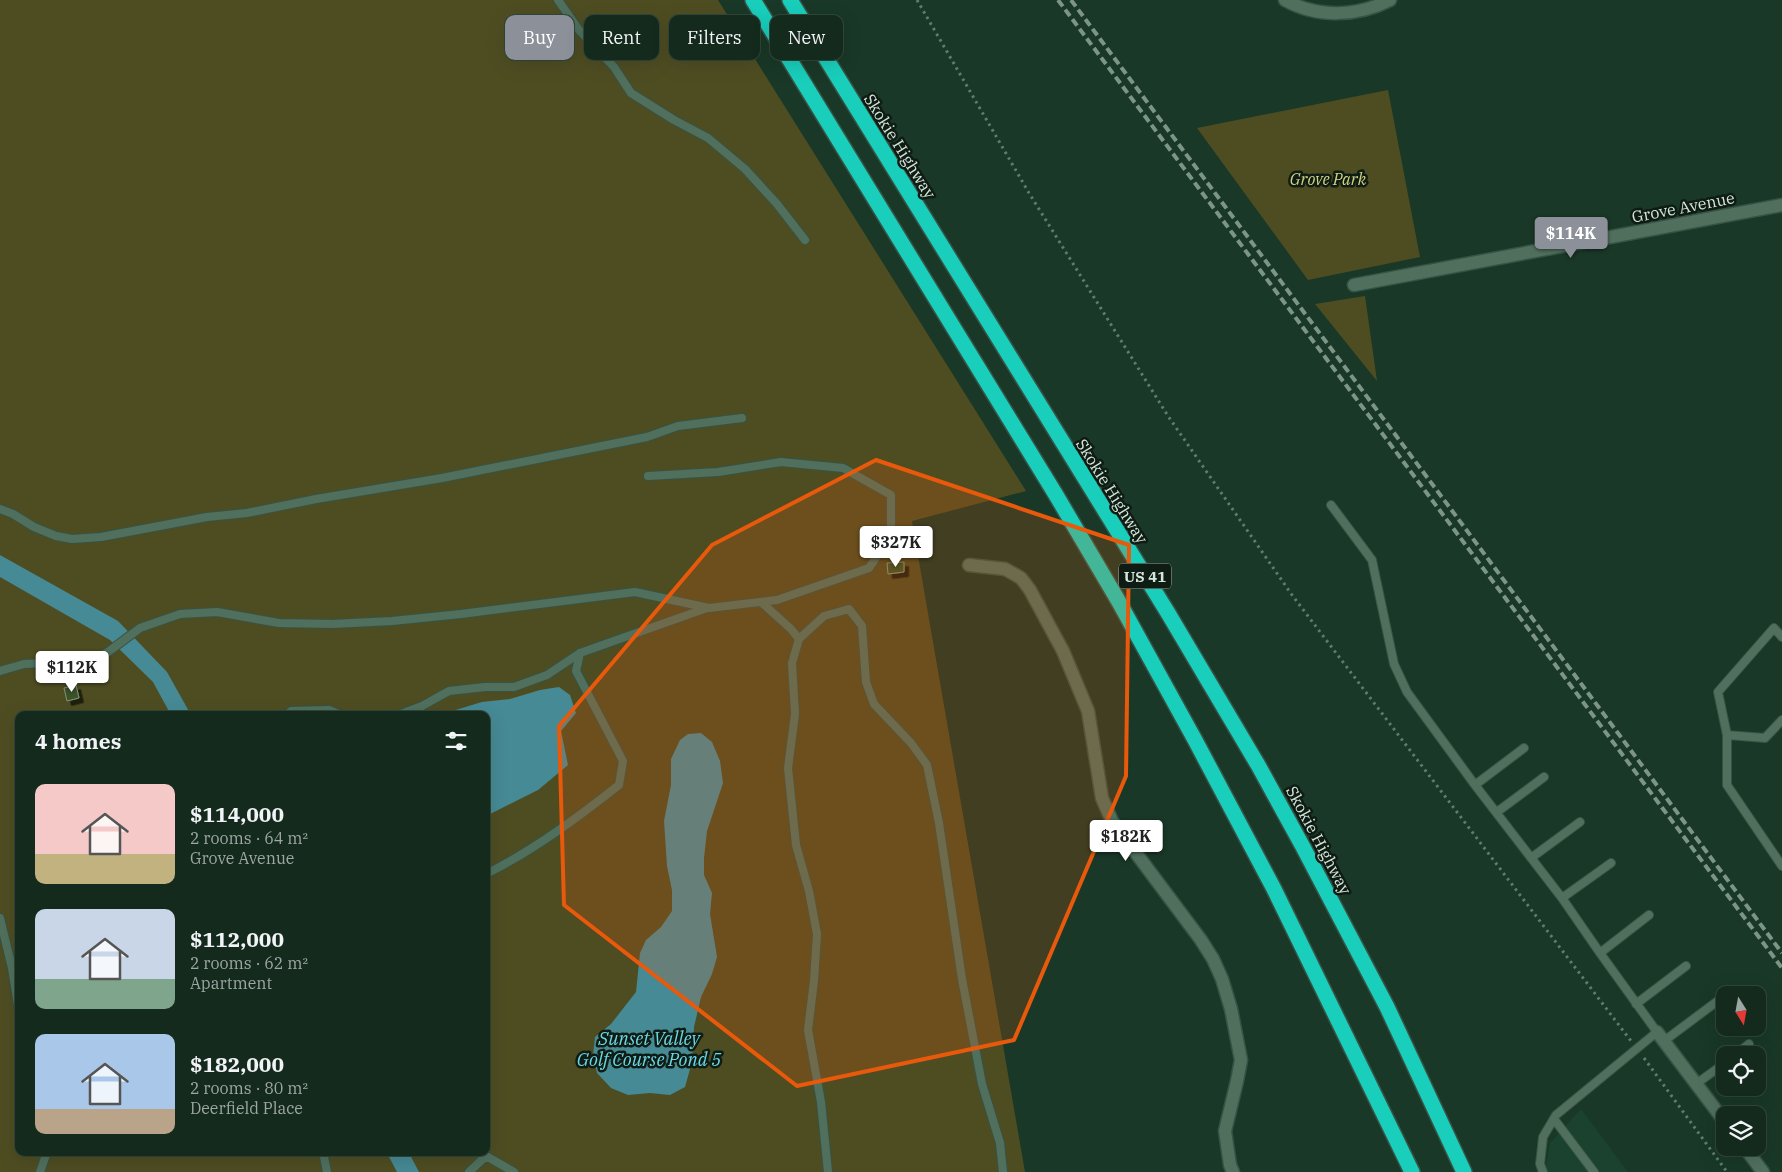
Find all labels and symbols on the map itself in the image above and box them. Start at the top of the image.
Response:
street label: Skokie Highway [860,90,940,202]
park label: Grove Park [1290,169,1367,189]
street label: Grove Avenue [1630,187,1736,227]
pin: $114K [1536,216,1606,259]
street label: Skokie Highway [1072,435,1152,547]
pin: $327K [861,526,931,568]
road number: US 41 [1119,564,1171,588]
pin: $112K [37,650,107,693]
street label: Skokie Highway [1282,782,1356,898]
pin: $182K [1091,820,1161,862]
north arrow [1716,986,1766,1036]
water label: Sunset Valley Golf Course Pond 5 [577,1027,722,1071]

